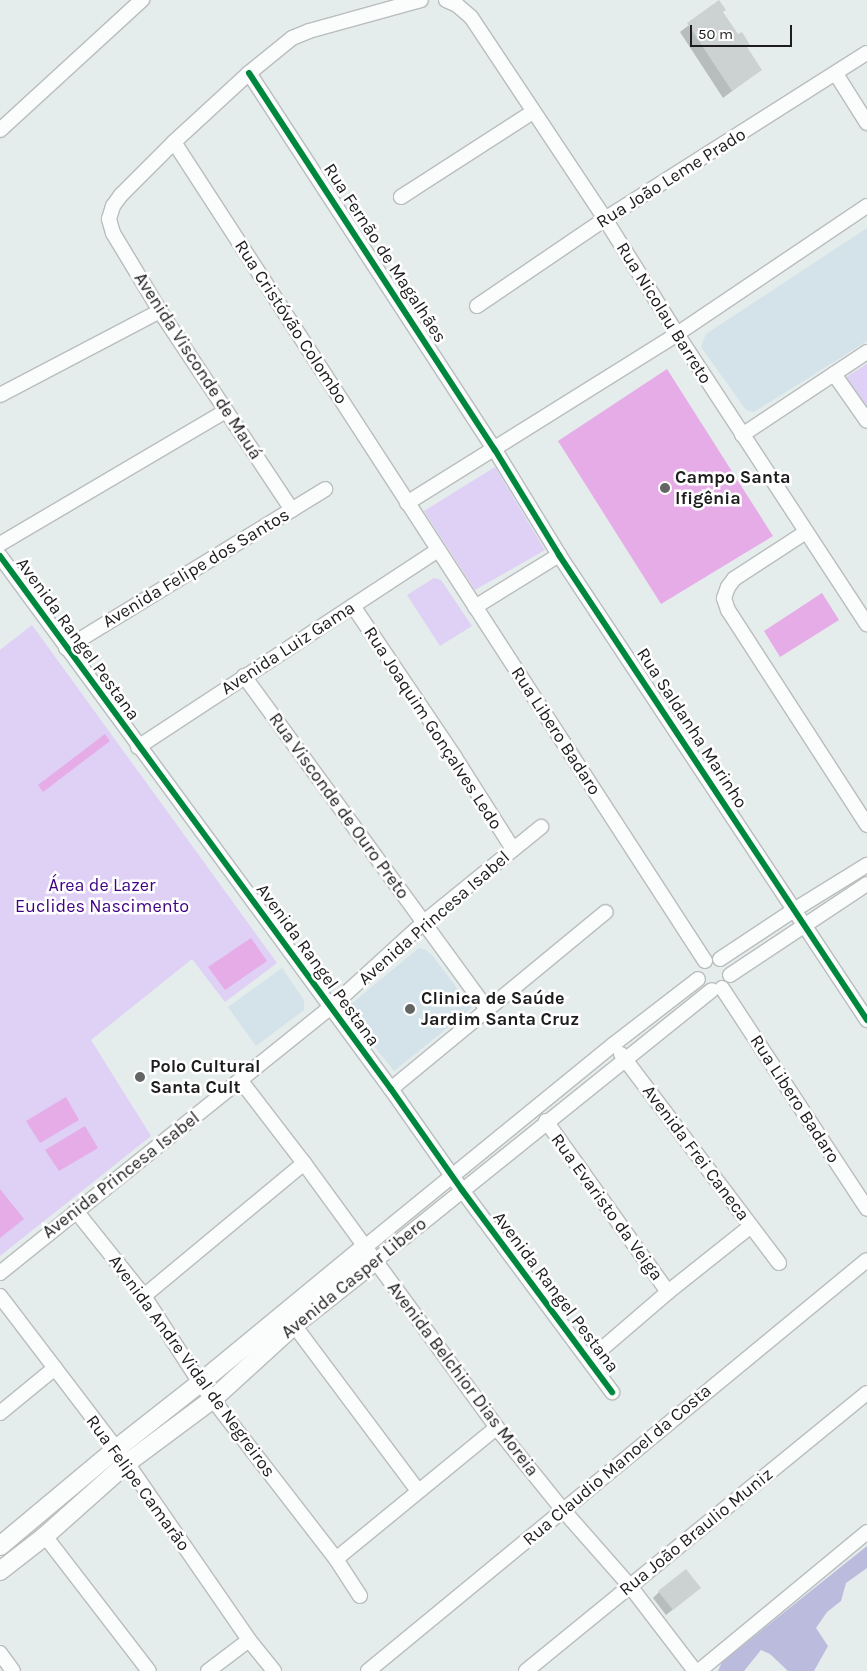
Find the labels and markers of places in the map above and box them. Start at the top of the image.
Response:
place label: Campo Santa Ifigênia [675,467,791,509]
marker: Campo Santa Ifigênia [659,482,671,494]
place label: Clinica de Saúde Jardim Santa Cruz [421,988,579,1030]
marker: Clinica de Saúde Jardim Santa Cruz [403,1002,417,1016]
place label: Polo Cultural Santa Cult [150,1056,260,1098]
marker: Polo Cultural Santa Cult [134,1071,146,1083]

